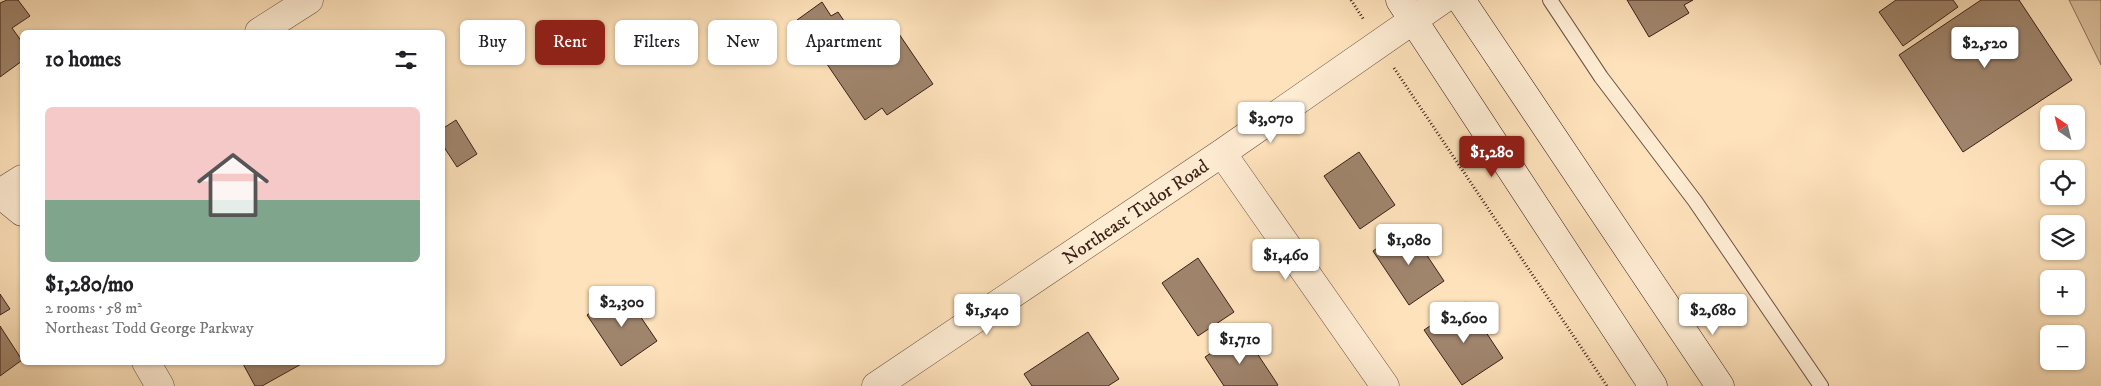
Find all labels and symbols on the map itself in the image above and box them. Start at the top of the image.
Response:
pin: $2,520 [1944,27,2026,69]
pin: $3,070 [1230,102,1312,144]
north arrow [2040,105,2085,150]
pin: $1,280 [1451,136,1533,178]
street label: Northeast Tudor Road [1058,155,1214,270]
pin: $1,080 [1368,224,1450,266]
pin: $1,460 [1245,238,1327,281]
pin: $2,300 [581,286,663,328]
pin: $1,540 [946,294,1028,336]
pin: $2,680 [1672,294,1754,336]
pin: $2,600 [1423,302,1505,344]
pin: $1,710 [1199,322,1281,365]

